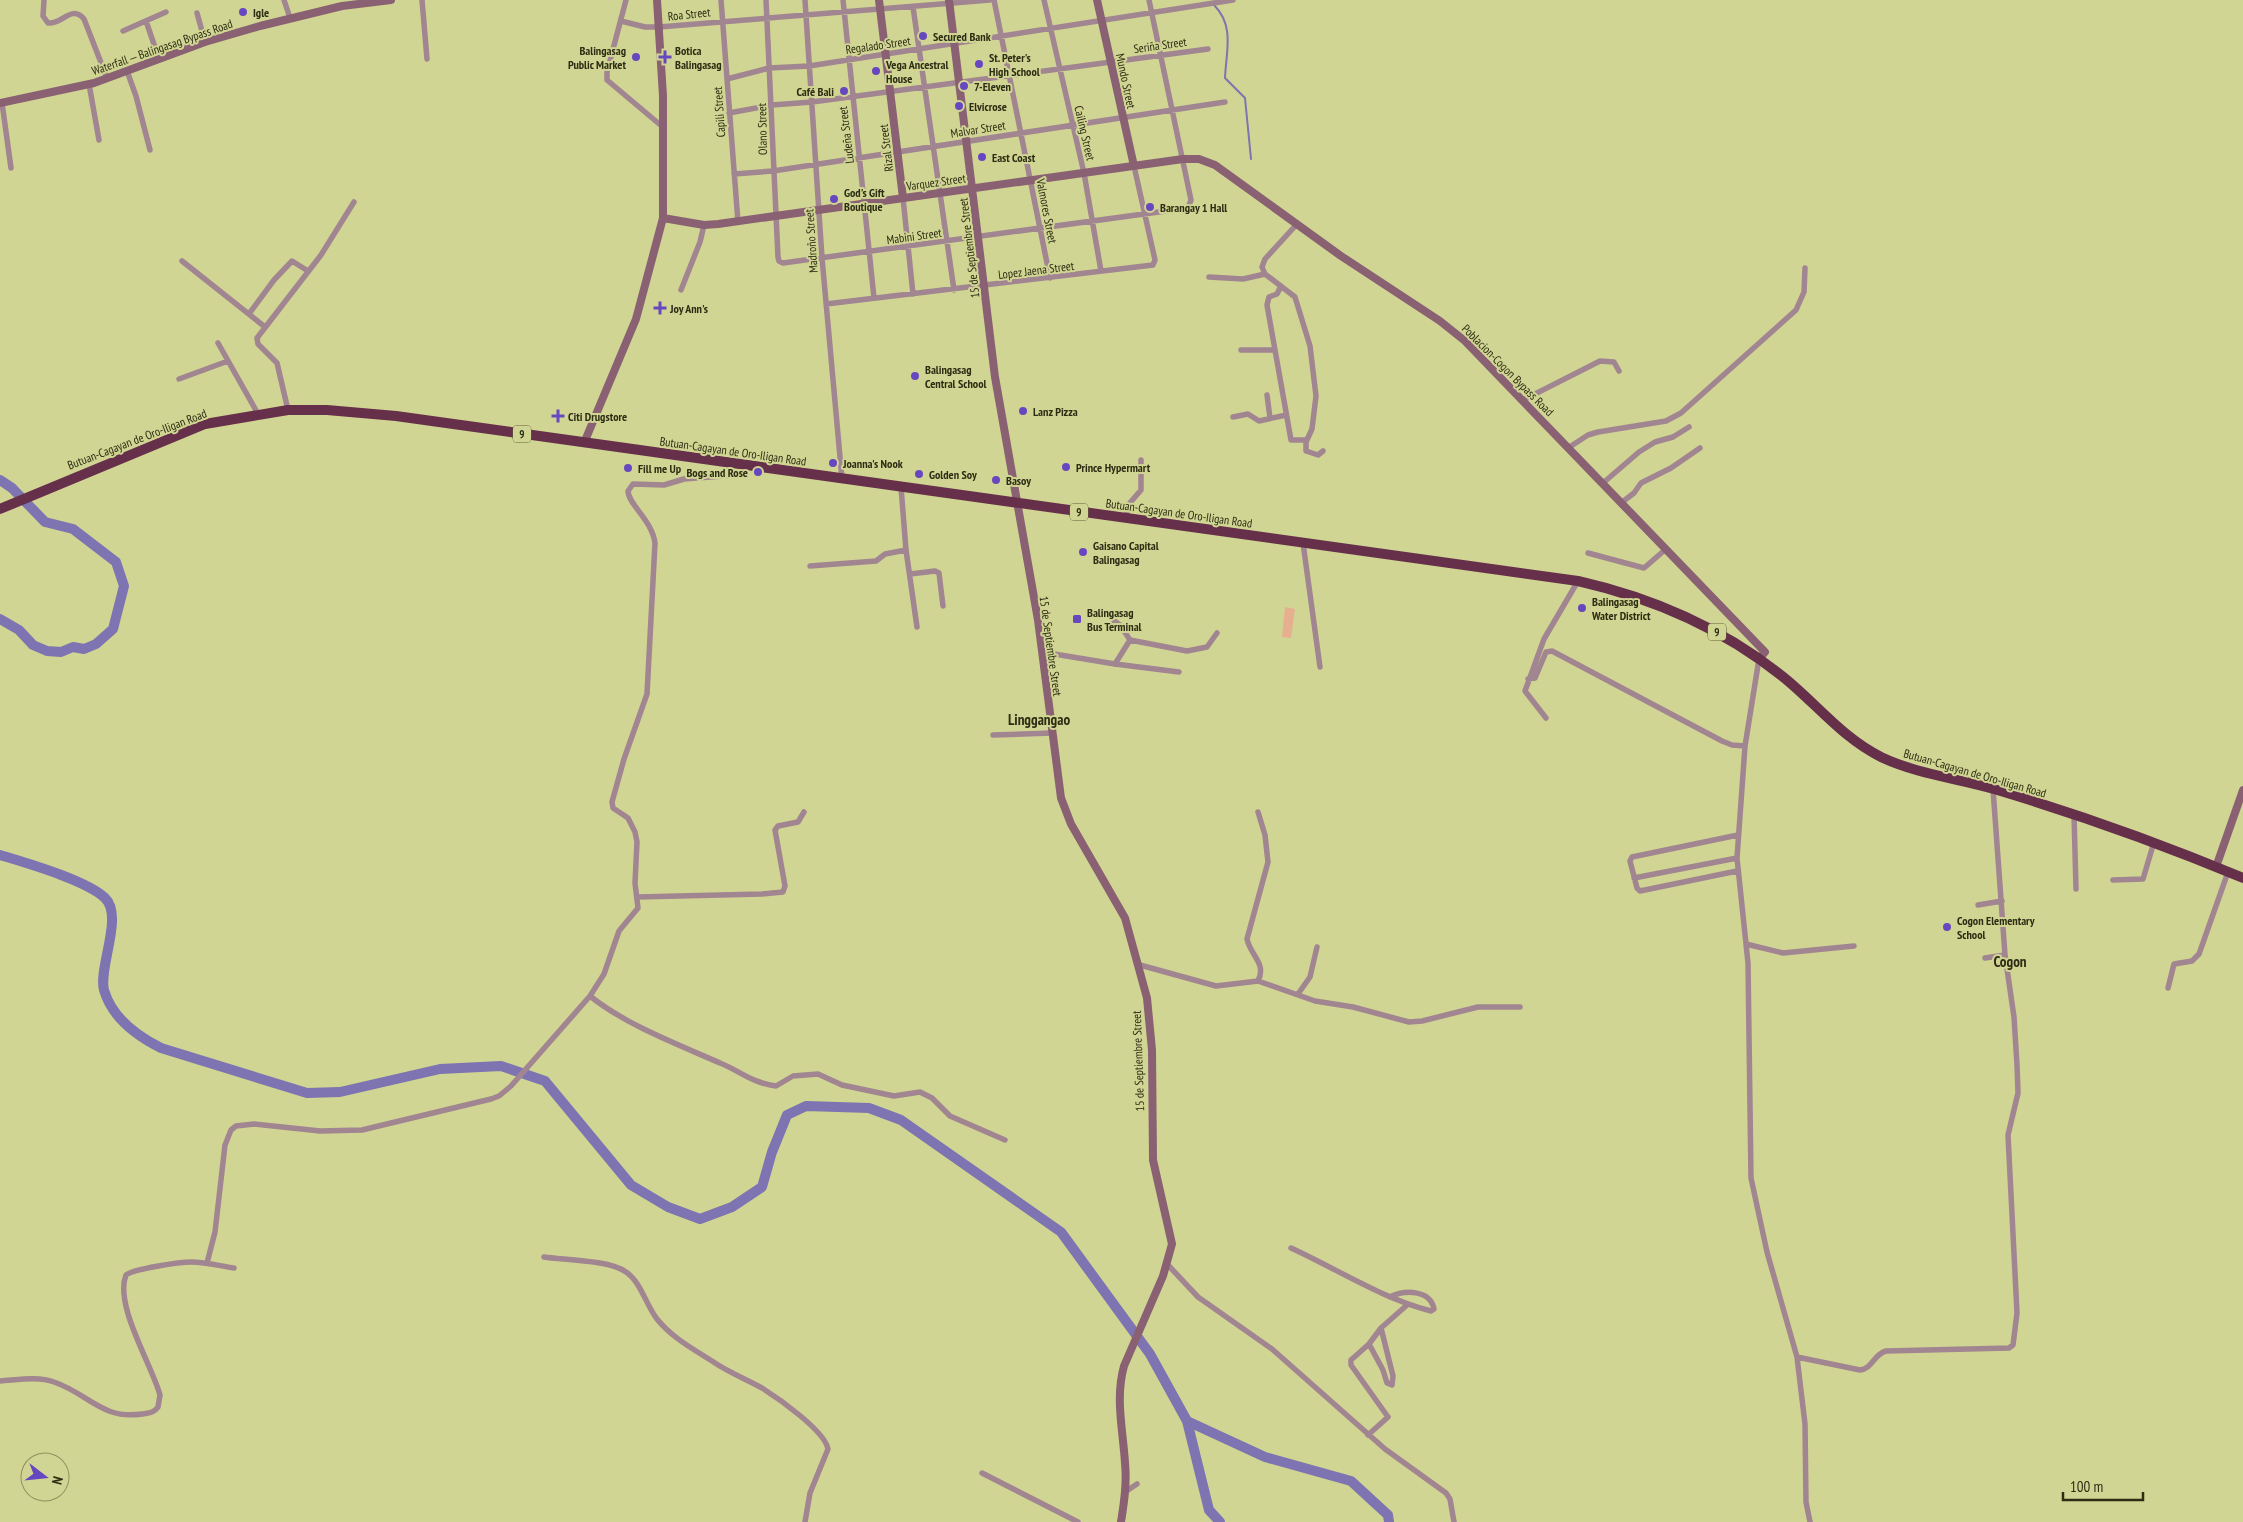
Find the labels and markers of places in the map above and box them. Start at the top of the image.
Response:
place label: Igle [253,5,269,20]
marker: Igle [237,6,249,18]
place label: Secured Bank [933,29,991,44]
marker: Secured Bank [917,30,929,42]
place label: Balingasag Public Market [568,43,627,72]
place label: Botica Balingasag [675,43,722,72]
place label: St. Peter's High School [989,50,1040,79]
marker: Balingasag Public Market [630,51,642,63]
marker: Botica Balingasag [659,51,671,63]
place label: Vega Ancestral House [885,57,948,86]
marker: St. Peter's High School [973,58,985,70]
marker: Vega Ancestral House [870,65,882,77]
place label: 7-Eleven [974,79,1011,94]
marker: 7-Eleven [958,80,970,92]
place label: Café Bali [796,84,834,99]
marker: Café Bali [838,85,850,97]
place label: Elvicrose [969,99,1007,114]
marker: Elvicrose [953,100,965,112]
place label: East Coast [992,150,1036,165]
marker: East Coast [976,151,988,163]
place label: God's Gift Boutique [844,185,885,214]
marker: God's Gift Boutique [828,193,840,205]
place label: Barangay 1 Hall [1160,200,1227,215]
marker: Barangay 1 Hall [1144,201,1156,213]
place label: Joy Ann's [669,301,708,316]
marker: Joy Ann's [654,302,666,314]
place label: Balingasag Central School [925,362,987,391]
marker: Balingasag Central School [909,370,921,382]
place label: Lanz Pizza [1033,404,1078,419]
marker: Lanz Pizza [1017,405,1029,417]
place label: Citi Drugstore [568,409,627,424]
marker: Citi Drugstore [552,410,564,422]
place label: Joanna's Nook [842,456,903,471]
marker: Joanna's Nook [827,457,839,469]
place label: Prince Hypermart [1076,460,1151,475]
place label: Fill me Up [638,461,682,476]
marker: Prince Hypermart [1060,461,1072,473]
marker: Fill me Up [622,462,634,474]
place label: Bogs and Rose [686,465,748,480]
marker: Bogs and Rose [752,466,764,478]
place label: Golden Soy [929,467,977,482]
marker: Golden Soy [913,468,925,480]
place label: Basoy [1006,473,1031,488]
marker: Basoy [990,474,1002,486]
place label: Gaisano Capital Balingasag [1093,538,1159,567]
marker: Gaisano Capital Balingasag [1077,546,1089,558]
place label: Balingasag Water District [1591,594,1651,623]
marker: Balingasag Water District [1576,602,1588,614]
place label: Balingasag Bus Terminal [1087,605,1142,634]
marker: Balingasag Bus Terminal [1071,613,1083,625]
place label: Cogon Elementary School [1957,913,2035,942]
marker: Cogon Elementary School [1941,921,1953,933]

